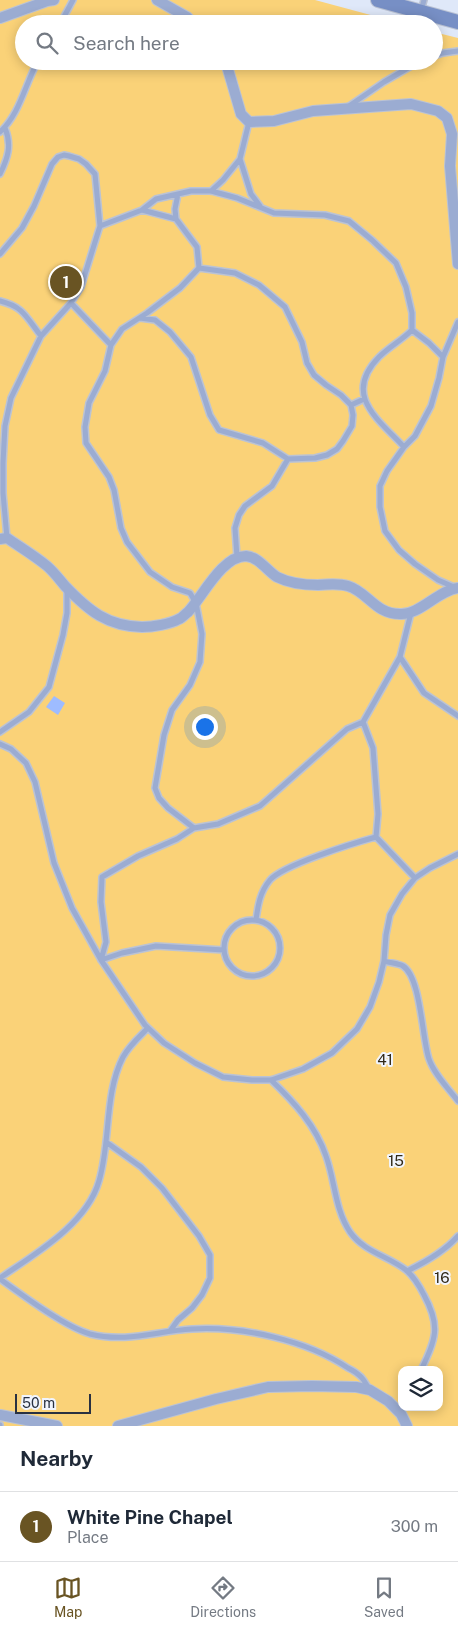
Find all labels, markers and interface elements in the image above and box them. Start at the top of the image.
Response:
search box [15,15,443,70]
icon: search [33,29,61,57]
text: Search here [73,32,180,54]
pin: 1 [50,263,82,301]
your location [192,714,218,740]
park label: 41 [377,1051,393,1068]
park label: 15 [388,1152,404,1169]
park label: 16 [434,1269,450,1286]
map controls [398,1366,443,1411]
button: layers [398,1366,443,1411]
scale bar [15,1391,91,1414]
text: 50 m [22,1395,55,1411]
text: Nearby [20,1446,93,1471]
text: White Pine Chapel [67,1506,233,1528]
text: 1 [33,1517,39,1536]
text: 300 m [391,1517,438,1536]
text: Place [67,1528,109,1547]
tab: Map [54,1574,82,1620]
tab: Directions [190,1574,256,1620]
tab: Saved [364,1574,404,1620]

